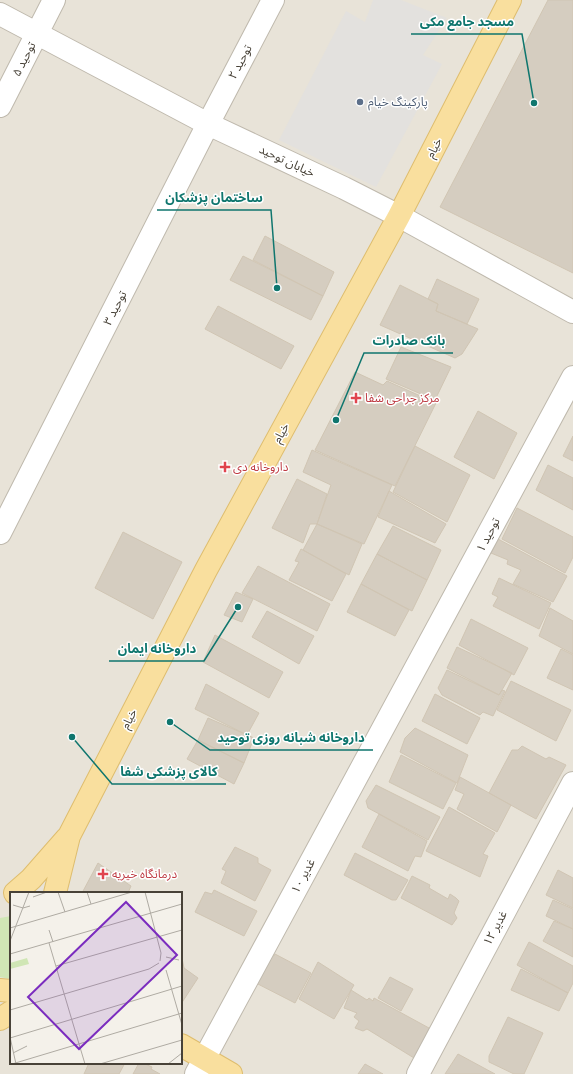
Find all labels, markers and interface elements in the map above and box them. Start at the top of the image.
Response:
callout: مسجد جامع مکی [411,9,522,34]
text: مسجد جامع مکی [420,14,514,31]
street label: توحید ۵ [9,39,40,79]
street label: توحید ۲ [225,42,256,82]
place label: پارکینگ خیام [368,95,428,111]
marker: پارکینگ خیام [355,97,365,107]
street label: خیام [423,136,447,161]
street label: خیابان توحید [257,142,317,181]
callout: ساختمان پزشکان [157,185,271,210]
text: ساختمان پزشکان [165,190,263,206]
street label: توحید ۳ [100,288,131,328]
callout: بانک صادرات [364,328,453,353]
text: بانک صادرات [373,333,445,349]
place label: مرکز جراحی شفا [365,391,440,406]
marker: مرکز جراحی شفا [350,392,362,404]
street label: خیام [270,420,294,446]
place label: داروخانه دی [233,460,289,475]
marker: داروخانه دی [220,462,230,472]
street label: توحید ۱ [473,515,504,555]
callout: داروخانه ایمان [109,636,204,661]
text: داروخانه ایمان [118,641,197,657]
street label: خیام [118,707,142,732]
callout: داروخانه شبانه روزی توحید [210,725,373,750]
text: داروخانه شبانه روزی توحید [217,730,365,746]
callout: کالای پزشکی شفا [112,759,226,784]
text: کالای پزشکی شفا [120,764,218,780]
street label: غدیر ۱۰ [288,856,319,896]
place label: درمانگاه خیریه [112,867,177,882]
marker: درمانگاه خیریه [97,868,109,880]
inset map [10,892,182,1064]
street label: غدیر ۱۲ [480,908,511,948]

